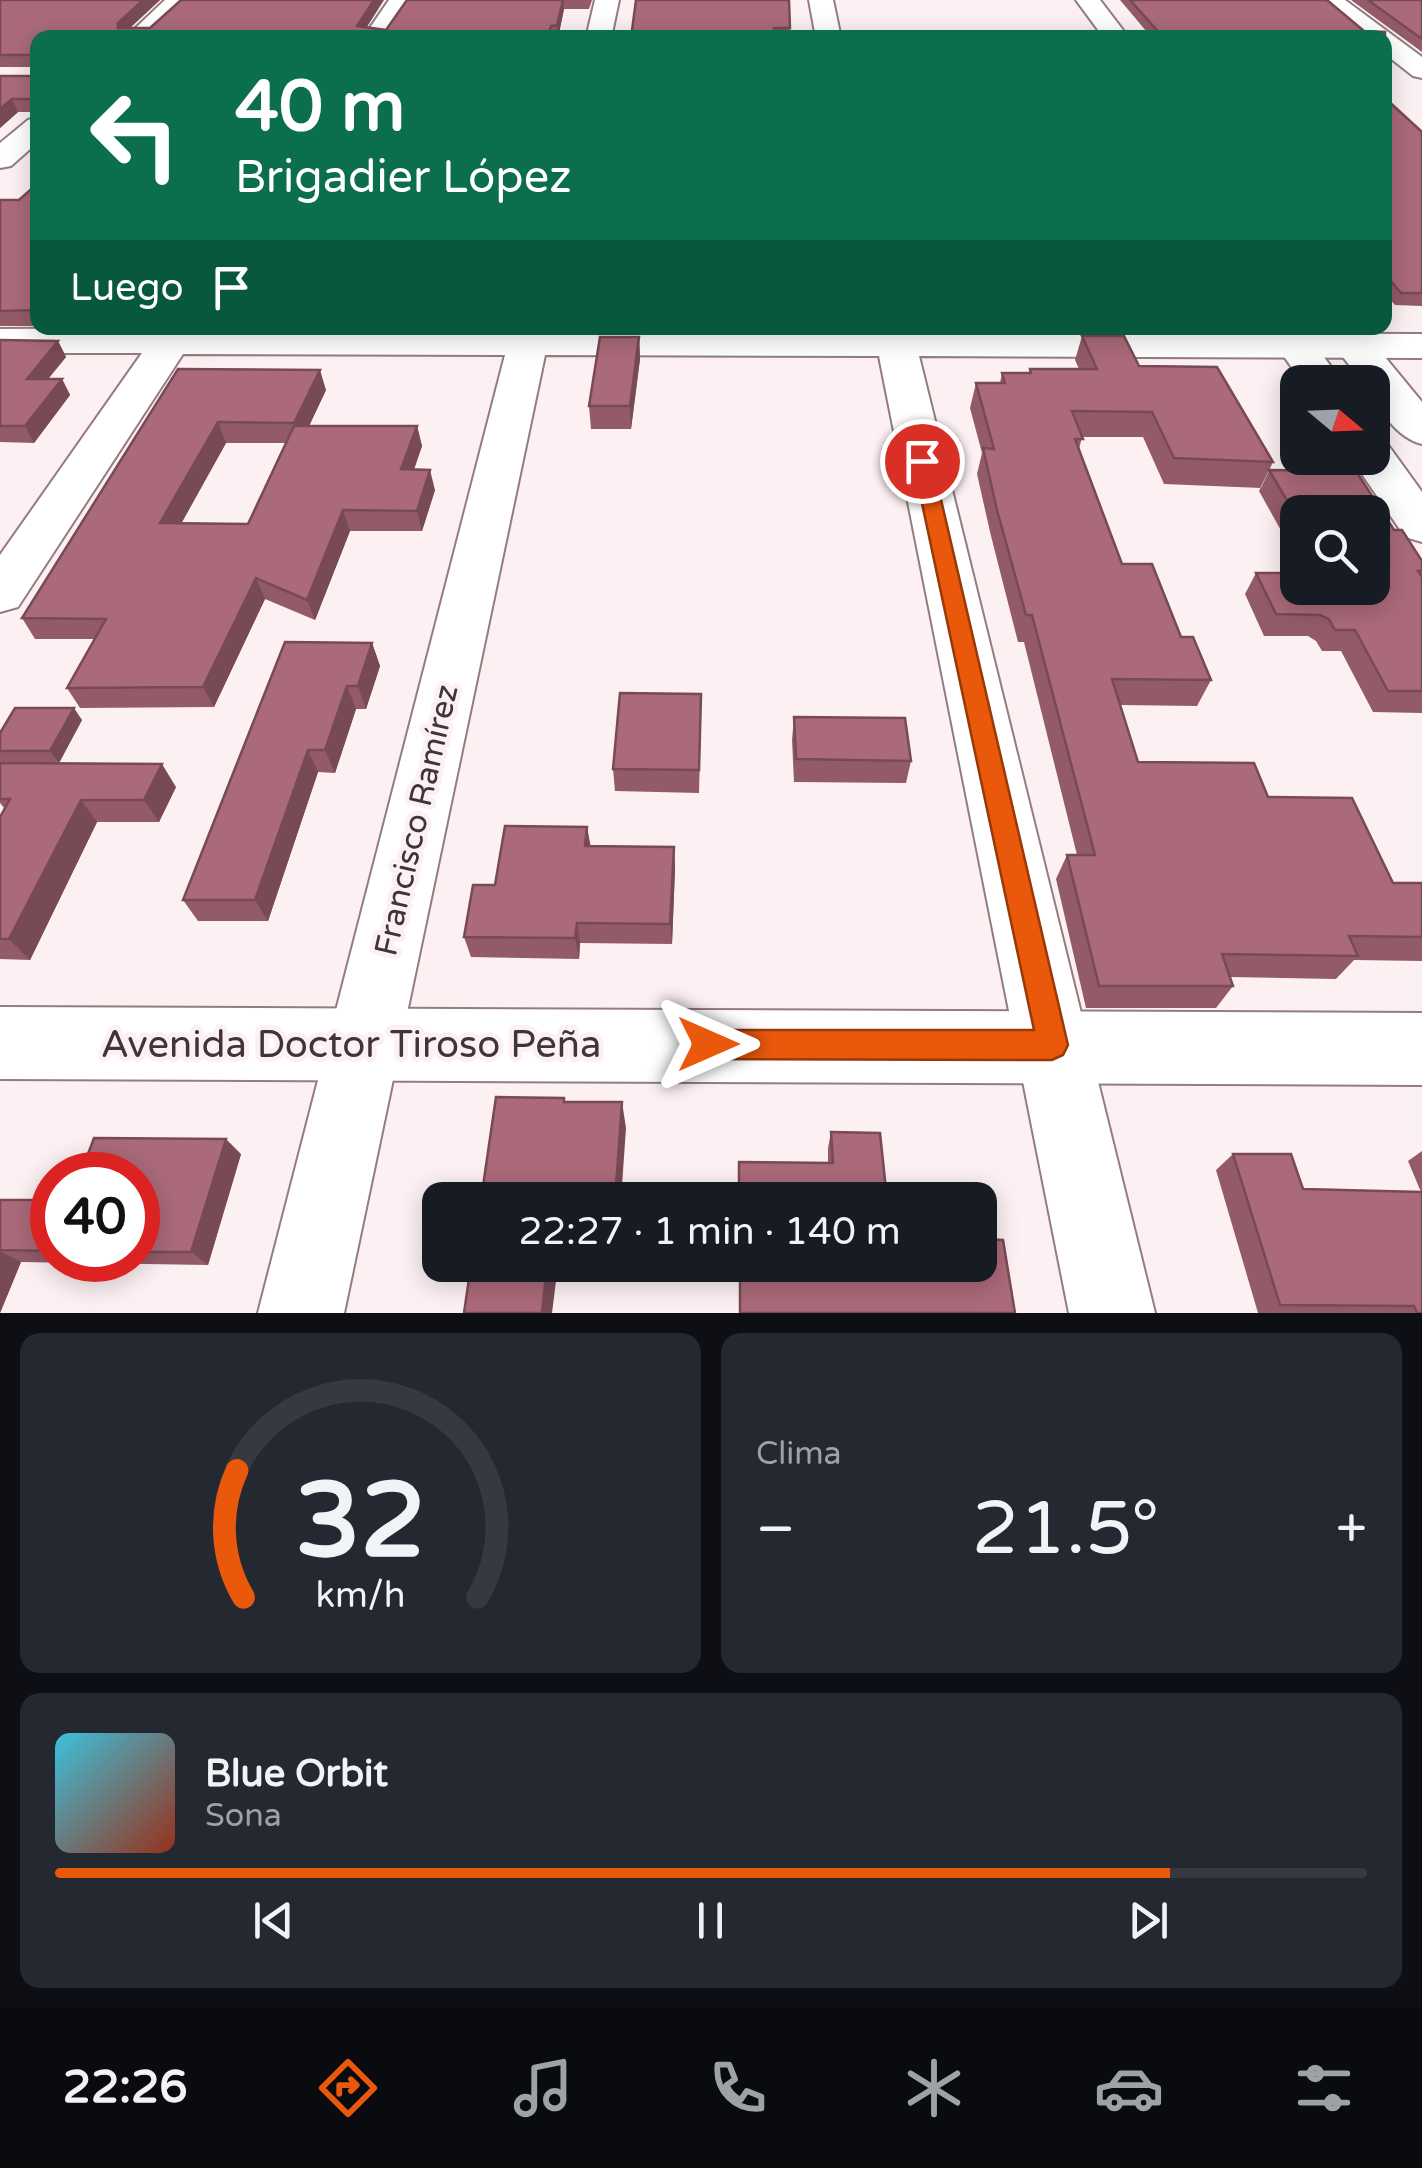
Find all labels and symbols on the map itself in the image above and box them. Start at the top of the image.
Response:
north arrow [1280,365,1390,475]
pin [880,419,965,504]
street label: Francisco Ramírez [367,681,467,960]
position arrow [656,992,760,1096]
street label: Avenida Doctor Tiroso Peña [101,1022,601,1068]
speed limit sign: 40 [30,1152,160,1282]

